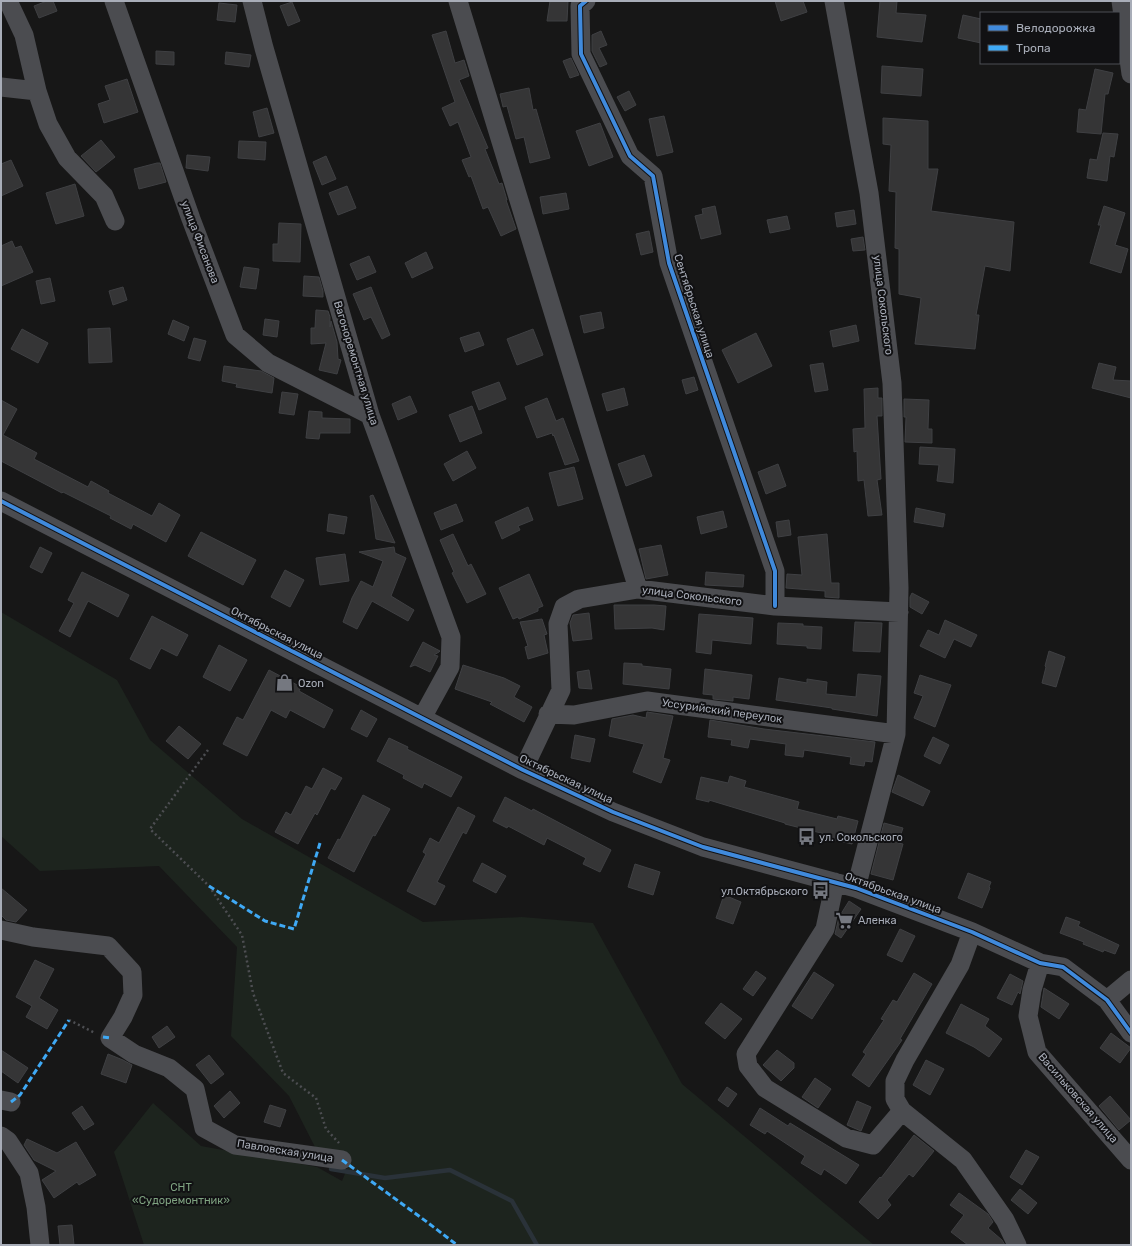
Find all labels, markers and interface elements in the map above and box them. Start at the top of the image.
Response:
legend [980,12,1120,64]
text: Велодорожка [1016,21,1095,35]
text: Тропа [1016,41,1051,55]
street label: улица Фисанова [178,199,222,285]
street label: Сентябрьская улица [671,252,717,360]
street label: улица Сокольского [870,254,896,356]
street label: Вагоноремонтная улица [331,299,381,427]
street label: улица Сокольского [641,583,743,609]
street label: Октябрьская улица [229,604,325,662]
shop icon: Ozon [275,673,295,693]
place label: Ozon [298,677,324,690]
street label: Уссурийский переулок [661,696,783,726]
street label: Октябрьская улица [517,752,615,806]
bus stop icon: ул. Сокольского [796,827,816,847]
place label: ул. Сокольского [819,831,903,844]
street label: Октябрьская улица [843,869,943,917]
bus stop icon: ул.Октябрьского [811,881,831,901]
place label: ул.Октябрьского [721,885,808,898]
supermarket icon: Аленка [835,910,855,930]
place label: Аленка [858,914,897,927]
street label: Васильковская улица [1036,1050,1120,1146]
street label: Павловская улица [236,1137,334,1165]
park label: СНТ «Судоремонтник» [132,1181,230,1207]

